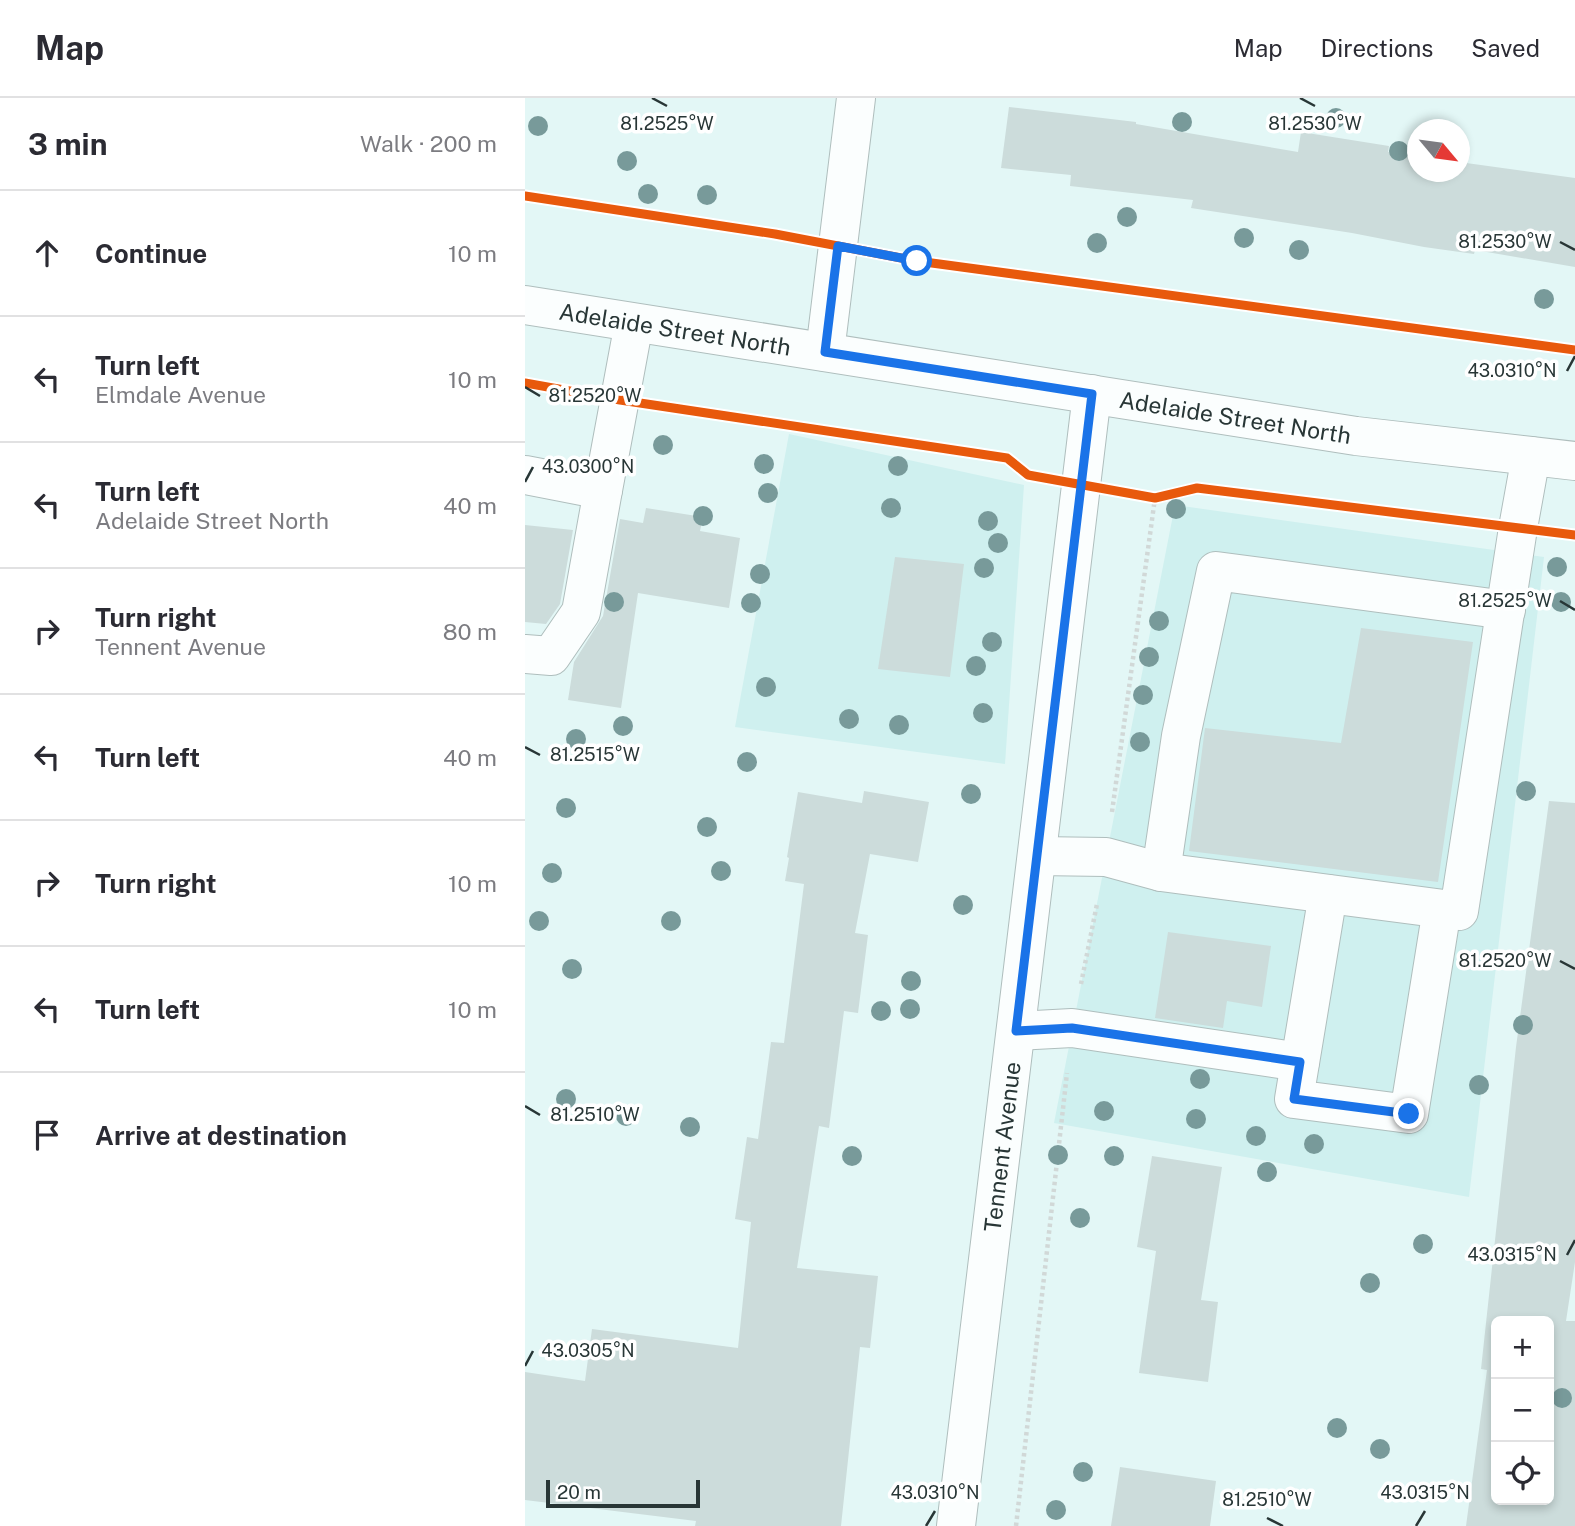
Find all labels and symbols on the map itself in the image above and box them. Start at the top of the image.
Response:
text: 81.2525°W [620,113,714,134]
text: 81.2530°W [1268,113,1362,134]
north arrow [1407,119,1470,182]
text: 81.2530°W [1458,231,1552,252]
route start [901,245,932,276]
street label: Adelaide Street North [557,297,793,360]
text: 43.0310°N [1467,360,1557,381]
text: 81.2520°W [549,385,641,406]
street label: Adelaide Street North [1117,385,1353,449]
text: 43.0300°N [542,456,634,477]
text: 81.2525°W [1458,590,1552,611]
text: 81.2515°W [550,744,640,765]
text: 81.2520°W [1459,950,1551,971]
street label: Tennent Avenue [978,1060,1025,1233]
route end [1393,1098,1424,1129]
text: 81.2510°W [550,1104,640,1125]
text: 43.0315°N [1467,1244,1557,1265]
text: 43.0305°N [541,1340,635,1361]
scale bar [546,1477,700,1509]
text: 43.0310°N [890,1482,980,1503]
text: 43.0315°N [1380,1482,1470,1503]
text: 81.2510°W [1222,1489,1312,1510]

